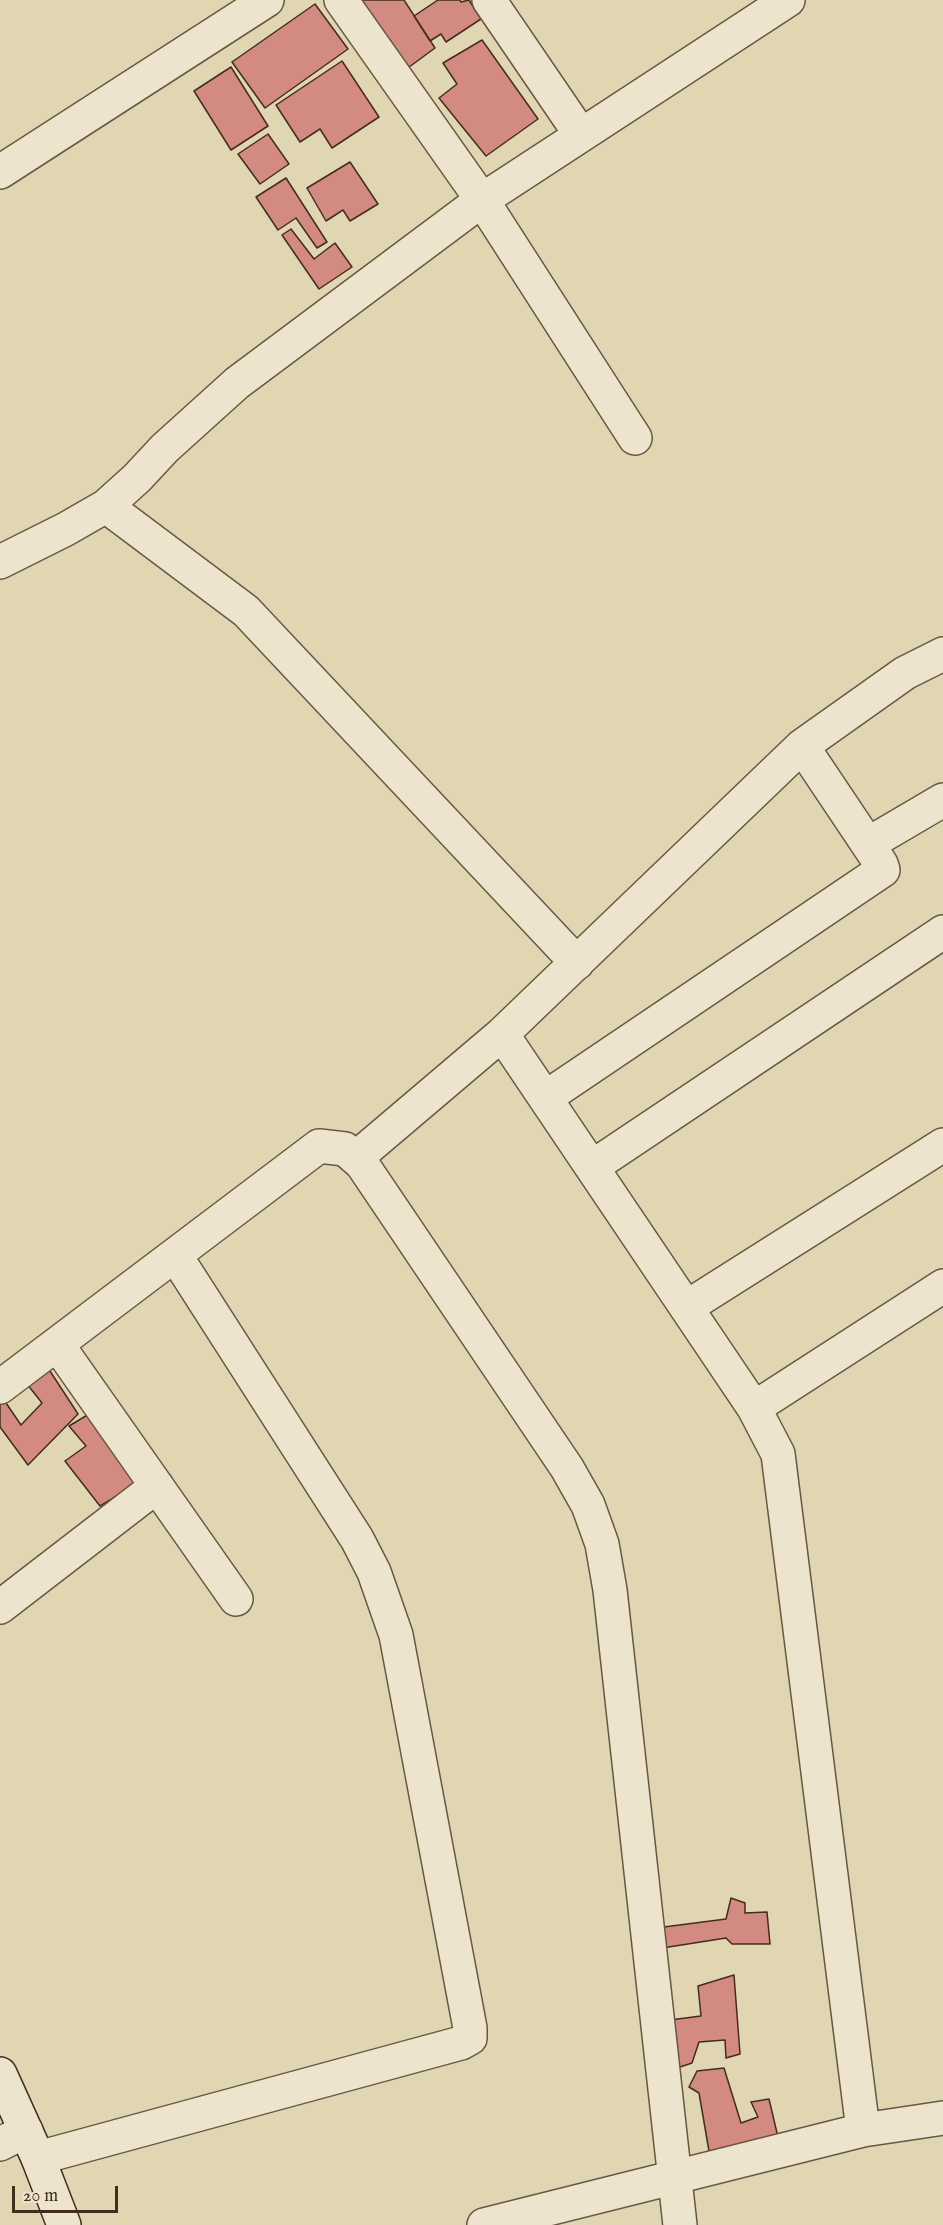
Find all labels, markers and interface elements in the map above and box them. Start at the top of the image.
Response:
scale bar [15,2174,122,2212]
text: 20 m [23,2185,58,2208]

